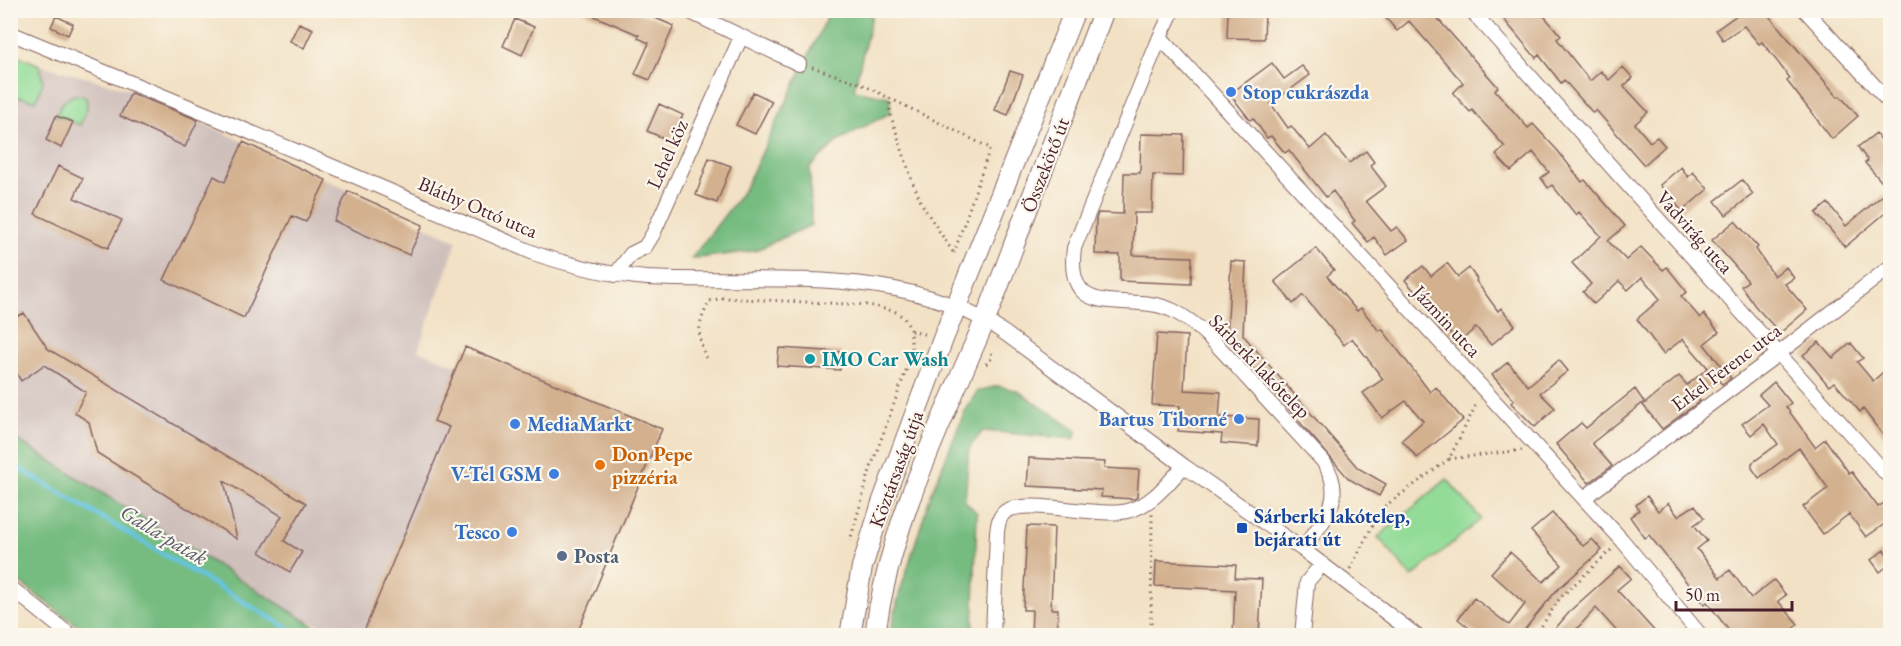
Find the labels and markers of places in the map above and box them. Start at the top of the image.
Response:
place label: Stop cukrászda [1243,79,1369,105]
marker: Stop cukrászda [1224,85,1238,99]
place label: IMO Car Wash [822,346,949,372]
marker: IMO Car Wash [803,352,817,366]
place label: Bartus Tiborné [1099,406,1227,432]
place label: MediaMarkt [527,411,633,437]
marker: Bartus Tiborné [1232,412,1246,426]
marker: MediaMarkt [508,417,522,431]
place label: Don Pepe pizzéria [612,441,693,490]
marker: Don Pepe pizzéria [593,458,607,472]
place label: V-Tel GSM [451,461,542,487]
marker: V-Tel GSM [547,467,561,481]
place label: Sárberki lakótelep, bejárati út [1254,503,1410,552]
place label: Tesco [454,519,500,545]
marker: Sárberki lakótelep, bejárati út [1235,521,1249,535]
marker: Tesco [505,525,519,539]
place label: Posta [574,543,619,569]
marker: Posta [555,549,569,563]

